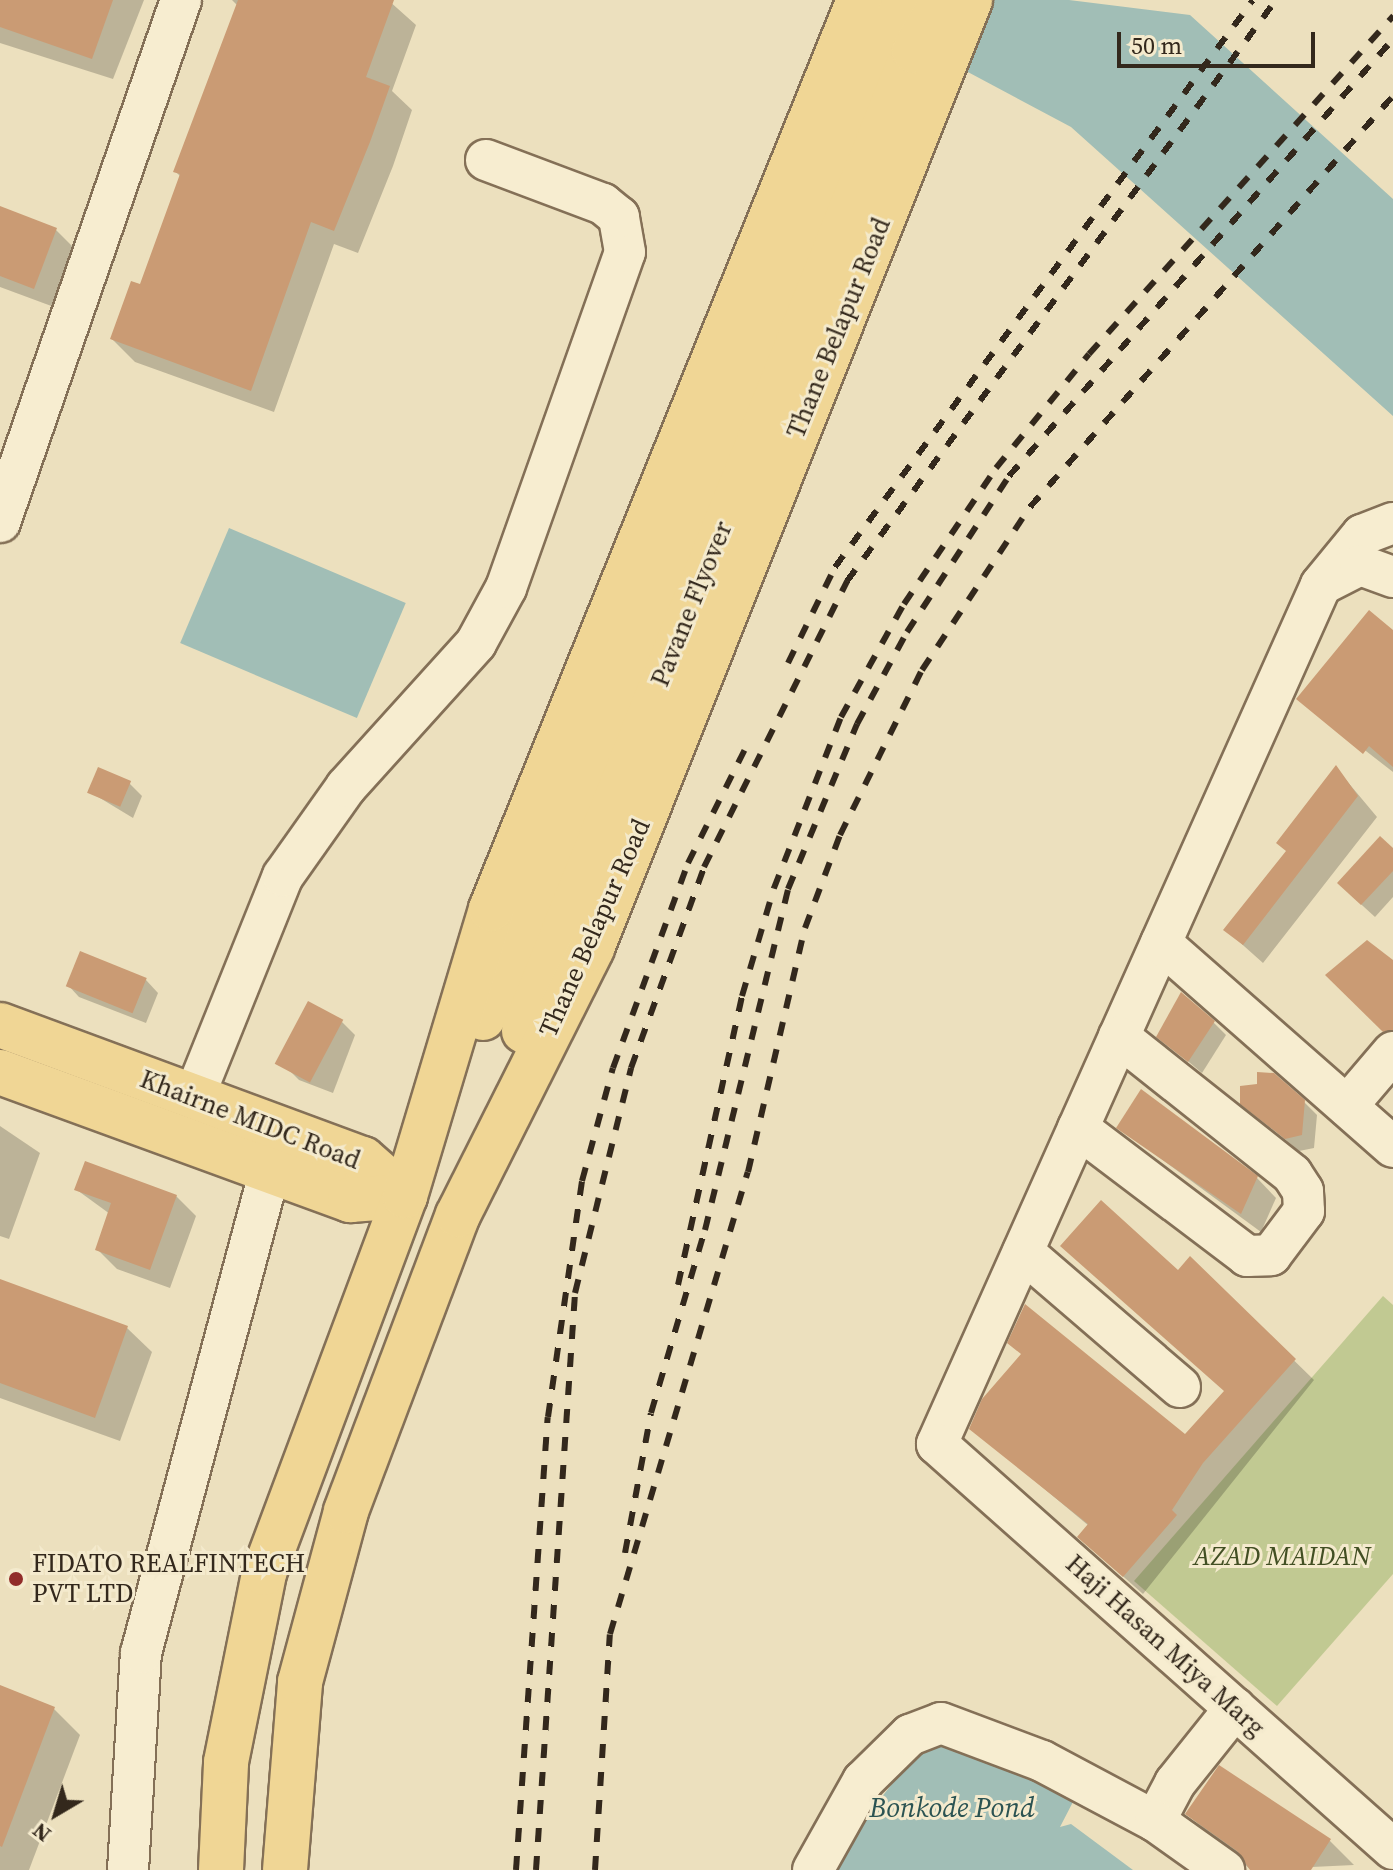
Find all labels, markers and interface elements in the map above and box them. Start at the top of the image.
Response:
scale bar [1121,16,1319,66]
text: 50 m [1131,29,1182,62]
street label: Thane Belapur Road [781,213,897,443]
street label: Pavane Flyover [645,517,739,691]
street label: Thane Belapur Road [533,814,657,1042]
street label: Khairne MIDC Road [136,1064,364,1176]
park label: AZAD MAIDAN [1194,1541,1370,1573]
place label: FIDATO REALFINTECH PVT LTD [32,1548,305,1610]
street label: Haji Hasan Miya Marg [1059,1548,1271,1744]
marker: FIDATO REALFINTECH PVT LTD [7,1570,25,1588]
north arrow [16,1774,96,1854]
water label: Bonkode Pond [869,1790,1035,1824]
text: N [26,1816,57,1850]

